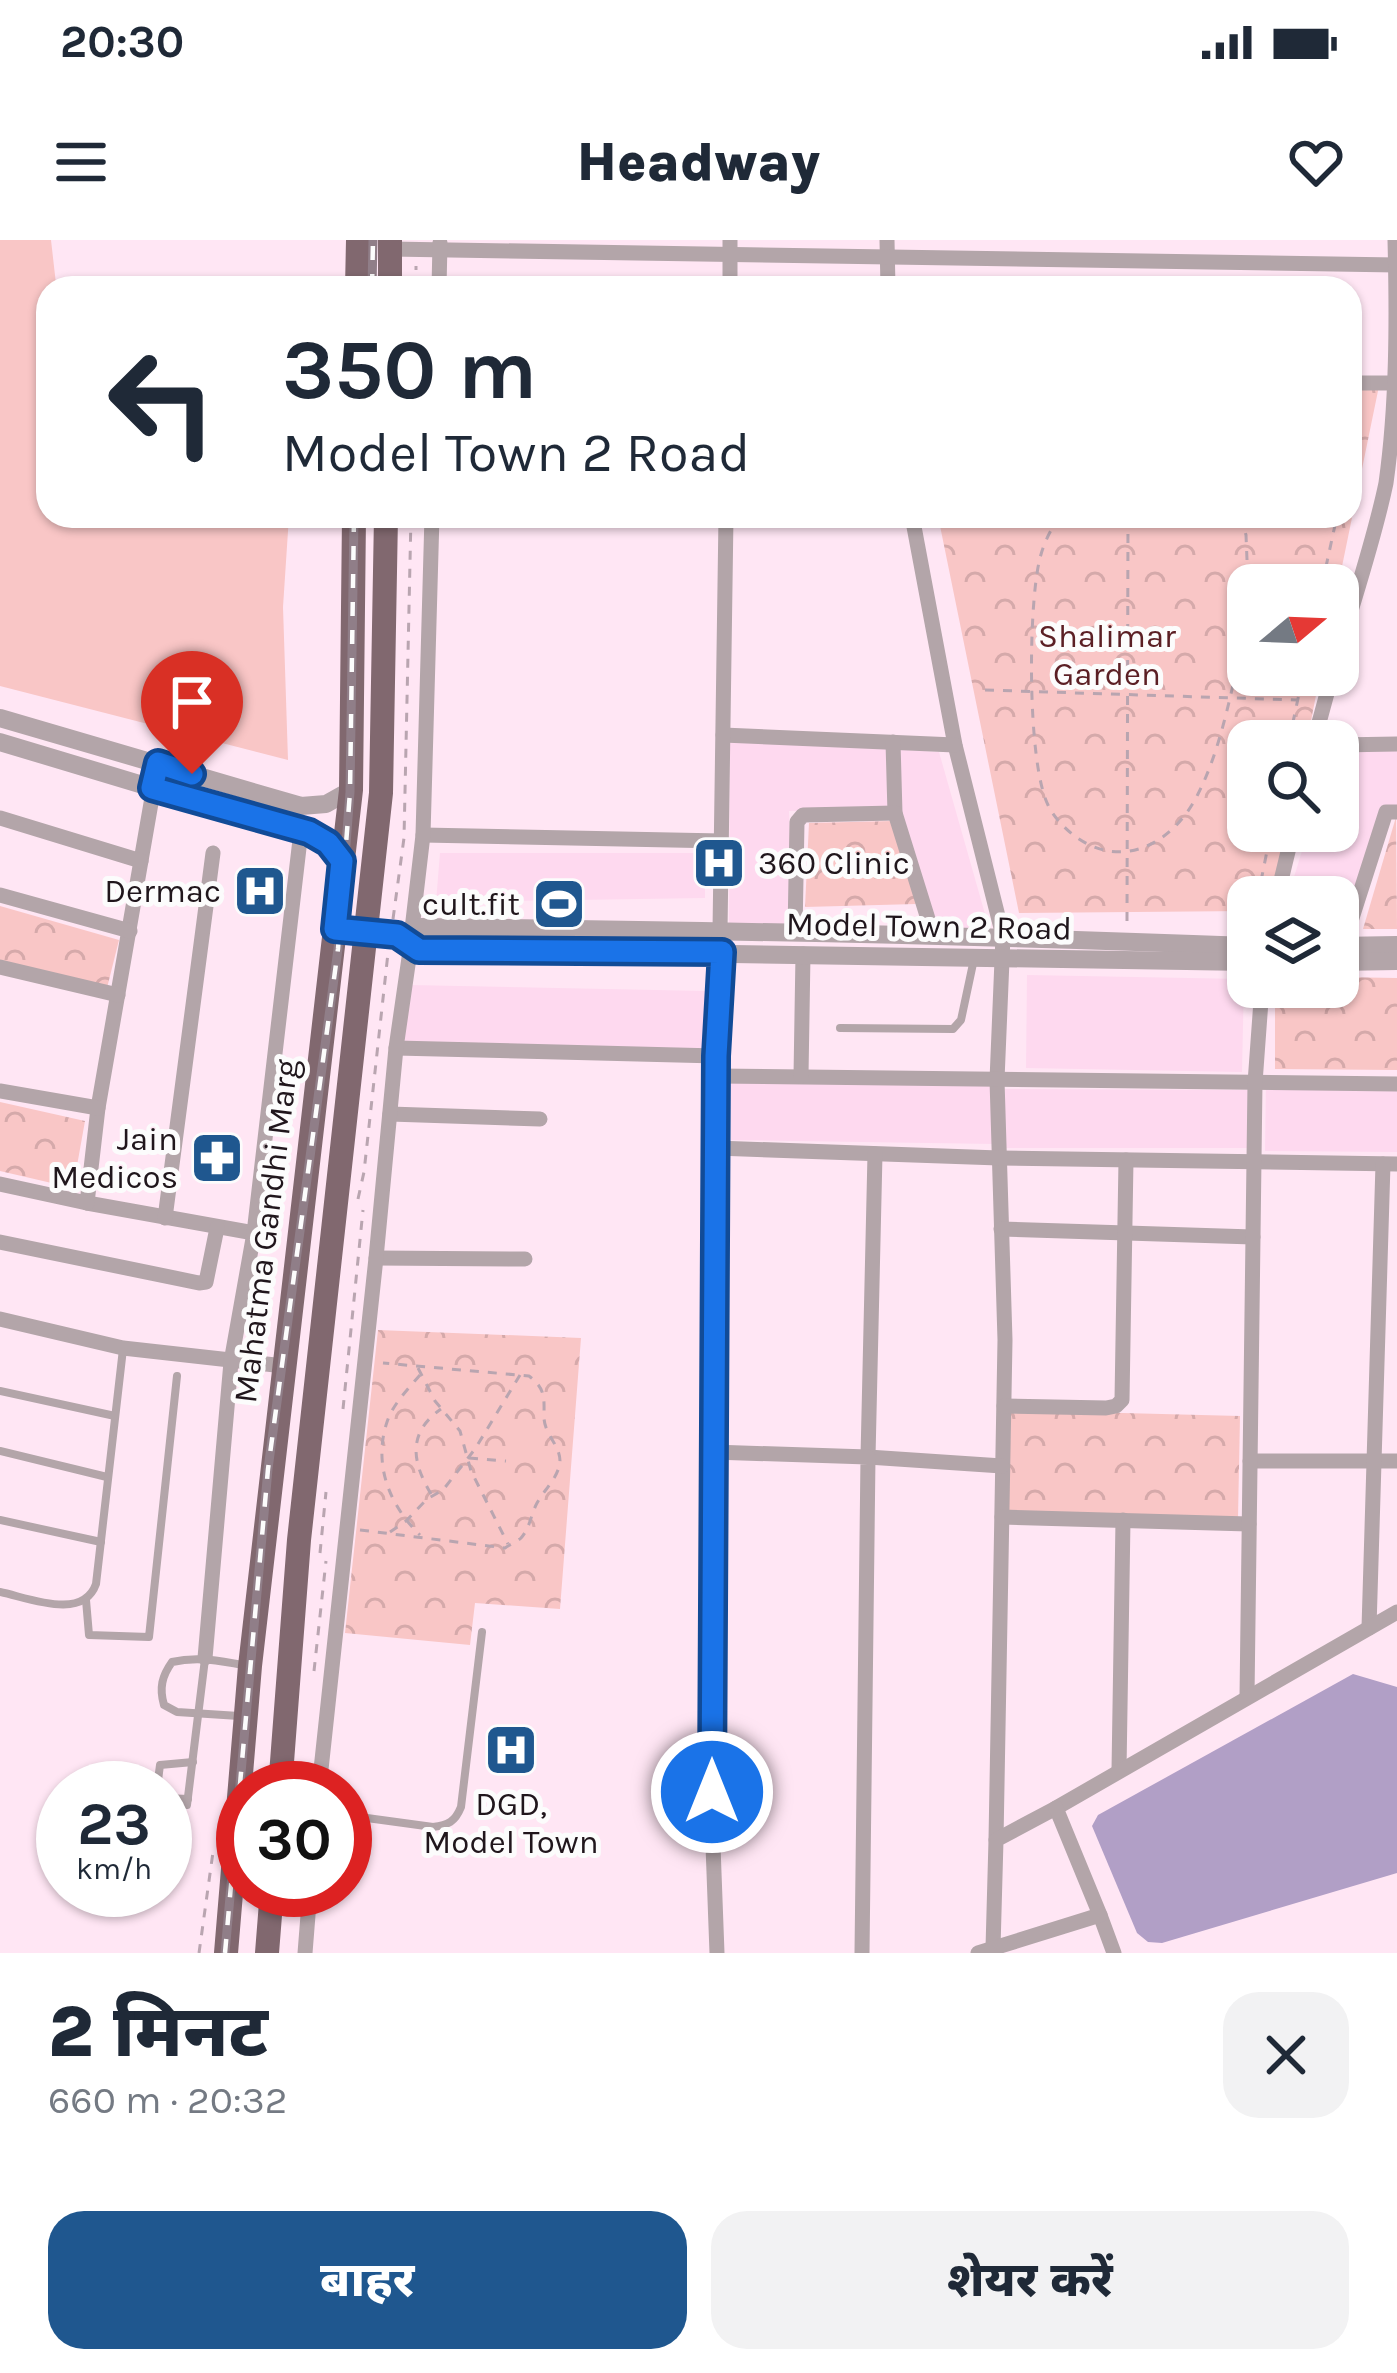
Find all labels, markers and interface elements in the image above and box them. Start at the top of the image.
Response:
text: 20:30 [60,16,184,68]
icon: menu [48,129,114,195]
icon: heart [1283,129,1349,195]
text: Headway [577,130,820,194]
text: 350 m [282,321,537,419]
icon: left [84,324,240,480]
text: Model Town 2 Road [282,421,750,485]
north arrow [1227,564,1359,696]
map controls [1227,564,1359,1008]
park label: Shalimar Garden [1038,617,1176,693]
pin [141,651,243,774]
icon: arrive [159,669,225,735]
button: search [1227,720,1359,852]
hospital icon: 360 Clinic [691,835,747,891]
place label: 360 Clinic [758,844,910,882]
hospital icon: Dermac [232,863,288,919]
place label: Dermac [104,872,221,910]
sports icon: cult.fit [531,876,587,932]
button: layers [1227,876,1359,1008]
place label: cult.fit [422,885,520,923]
street label: Model Town 2 Road [786,905,1072,947]
street label: Mahatma Gandhi Marg [226,1057,306,1405]
place label: Jain Medicos [51,1120,178,1196]
pharmacy icon: Jain Medicos [189,1130,245,1186]
hospital icon: DGD, Model Town [483,1722,539,1778]
position arrow [649,1729,775,1855]
speed limit sign: 30 [216,1761,372,1917]
place label: DGD, Model Town [423,1785,599,1861]
text: 23 [77,1789,151,1859]
text: km/h [76,1851,152,1887]
text: 2 मिनट [48,1990,268,2074]
button: close [1223,1992,1349,2118]
text: 660 m · 20:32 [48,2077,287,2123]
button: बाहर [48,2211,687,2349]
button: शेयर करें [711,2211,1349,2349]

